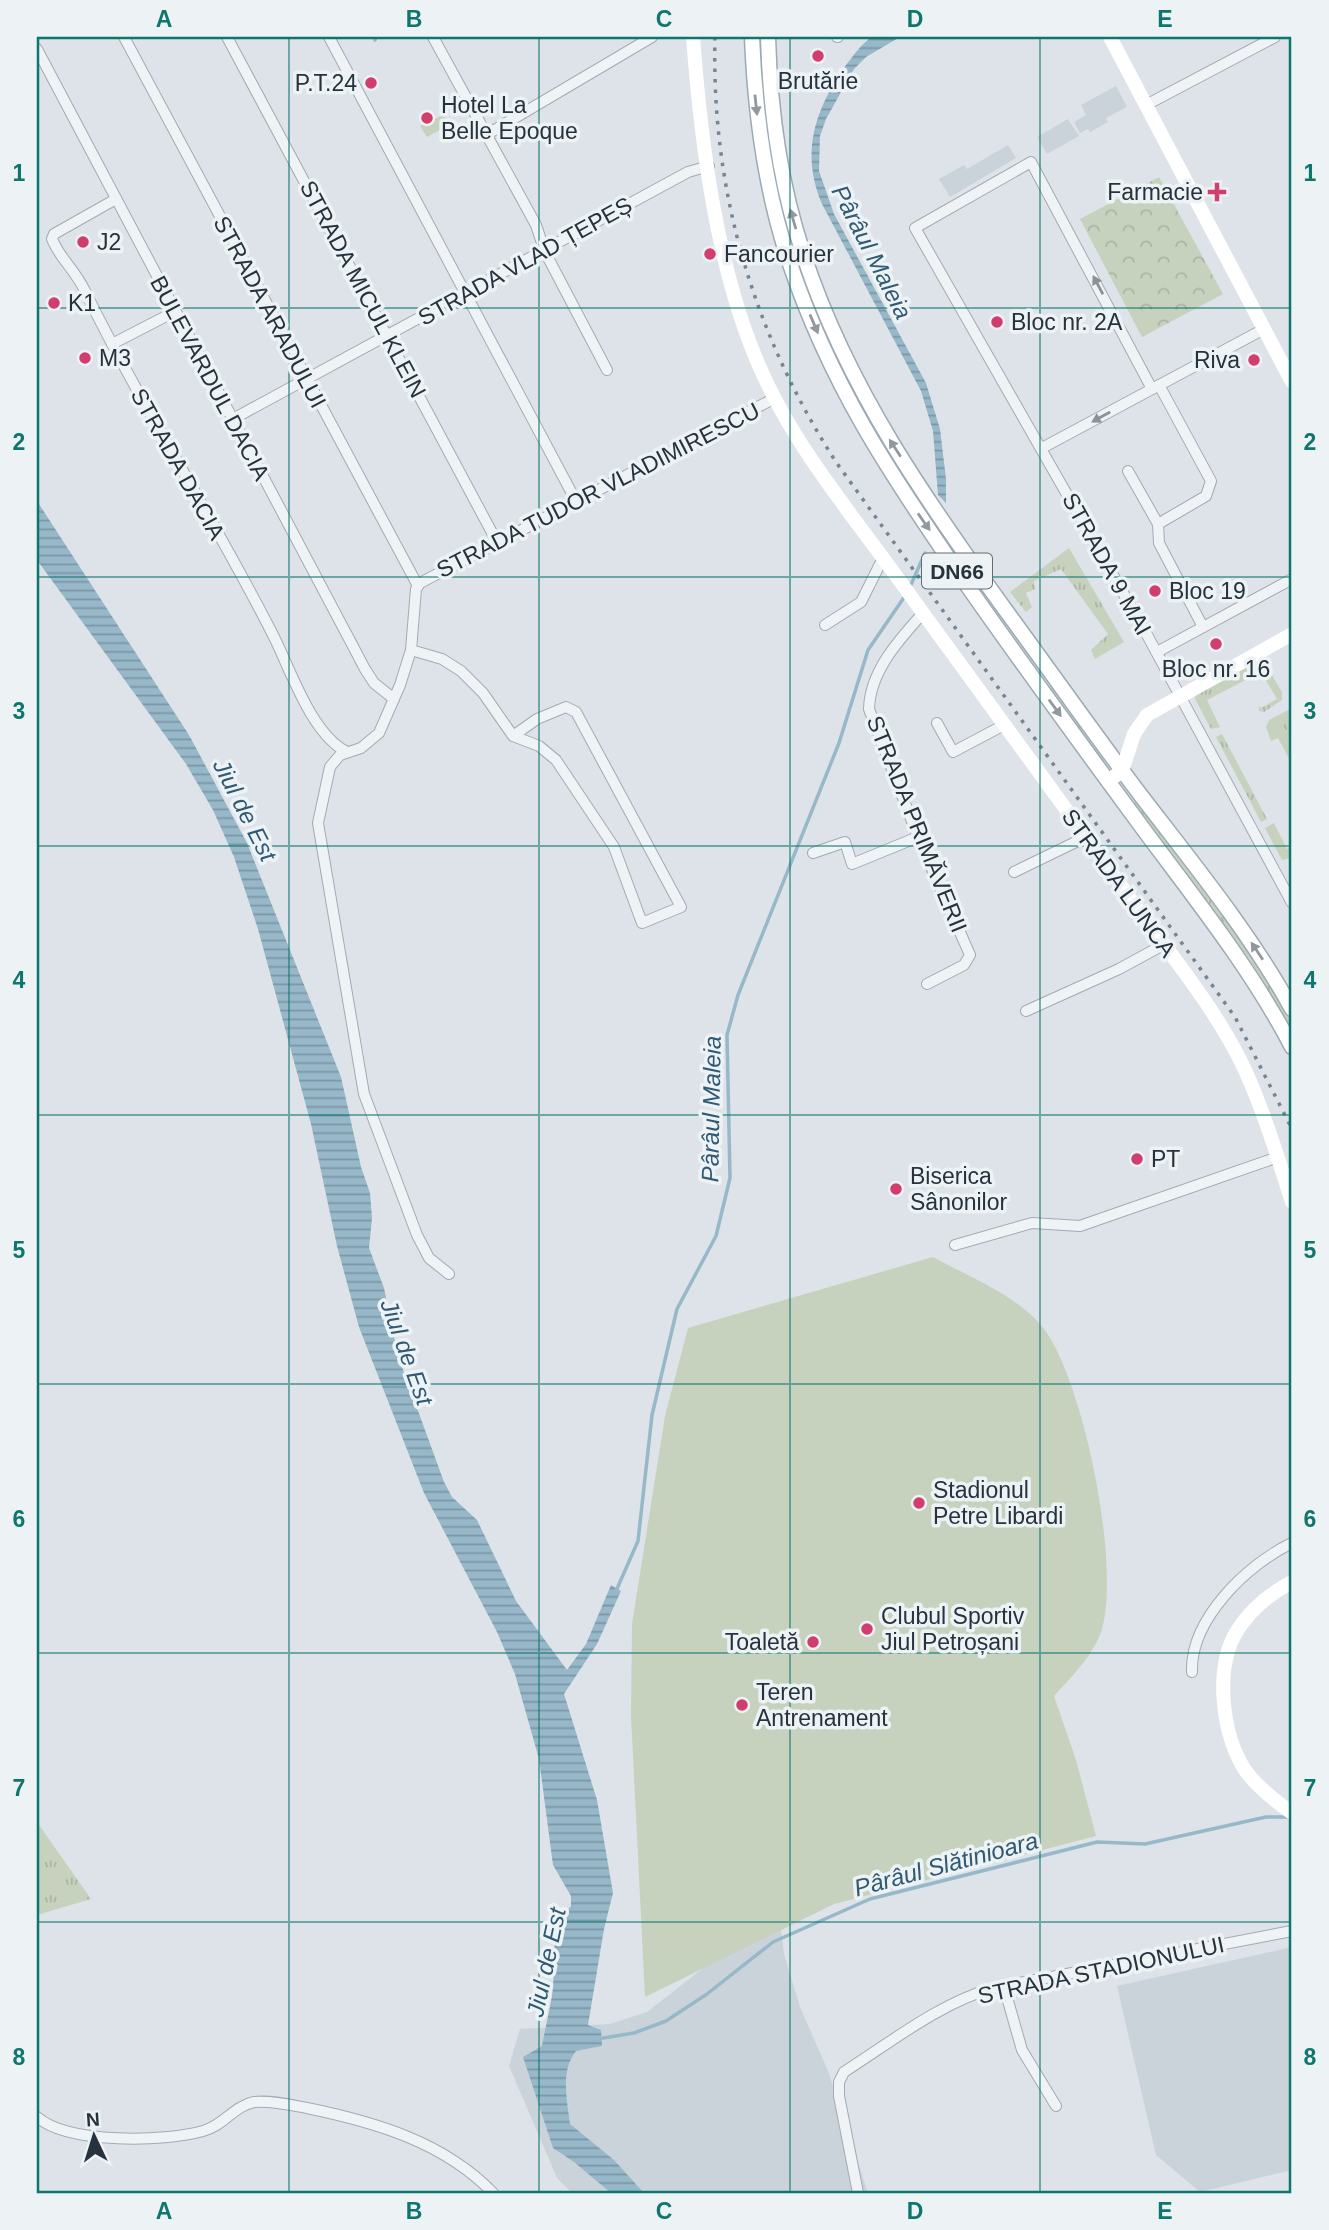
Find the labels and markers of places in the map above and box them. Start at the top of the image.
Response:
marker: Brutărie [810,48,826,64]
place label: Brutărie [778,68,858,94]
place label: P.T.24 [295,70,357,96]
marker: P.T.24 [363,75,379,91]
place label: Hotel La Belle Epoque [441,92,578,144]
marker: Hotel La Belle Epoque [419,110,435,126]
place label: Farmacie [1107,179,1203,205]
marker: Farmacie [1209,184,1225,200]
place label: J2 [97,229,121,255]
marker: J2 [75,234,91,250]
place label: Fancourier [724,241,834,267]
marker: Fancourier [702,246,718,262]
place label: K1 [68,290,96,316]
marker: K1 [46,295,62,311]
place label: Bloc nr. 2A [1011,309,1123,335]
marker: Bloc nr. 2A [989,314,1005,330]
place label: M3 [99,345,131,371]
place label: Riva [1194,347,1240,373]
marker: M3 [77,350,93,366]
marker: Riva [1246,352,1262,368]
place label: Bloc 19 [1169,578,1246,604]
marker: Bloc 19 [1147,583,1163,599]
marker: Bloc nr. 16 [1208,636,1224,652]
place label: Bloc nr. 16 [1162,656,1270,682]
place label: PT [1151,1146,1180,1172]
marker: PT [1129,1151,1145,1167]
place label: Biserica Sânonilor [910,1163,1008,1215]
marker: Biserica Sânonilor [888,1181,904,1197]
place label: Stadionul Petre Libardi [933,1477,1063,1529]
marker: Stadionul Petre Libardi [911,1495,927,1511]
place label: Clubul Sportiv Jiul Petroșani [881,1603,1025,1655]
marker: Clubul Sportiv Jiul Petroșani [859,1621,875,1637]
place label: Toaletă [725,1629,799,1655]
marker: Toaletă [805,1634,821,1650]
place label: Teren Antrenament [756,1679,888,1731]
marker: Teren Antrenament [734,1697,750,1713]

